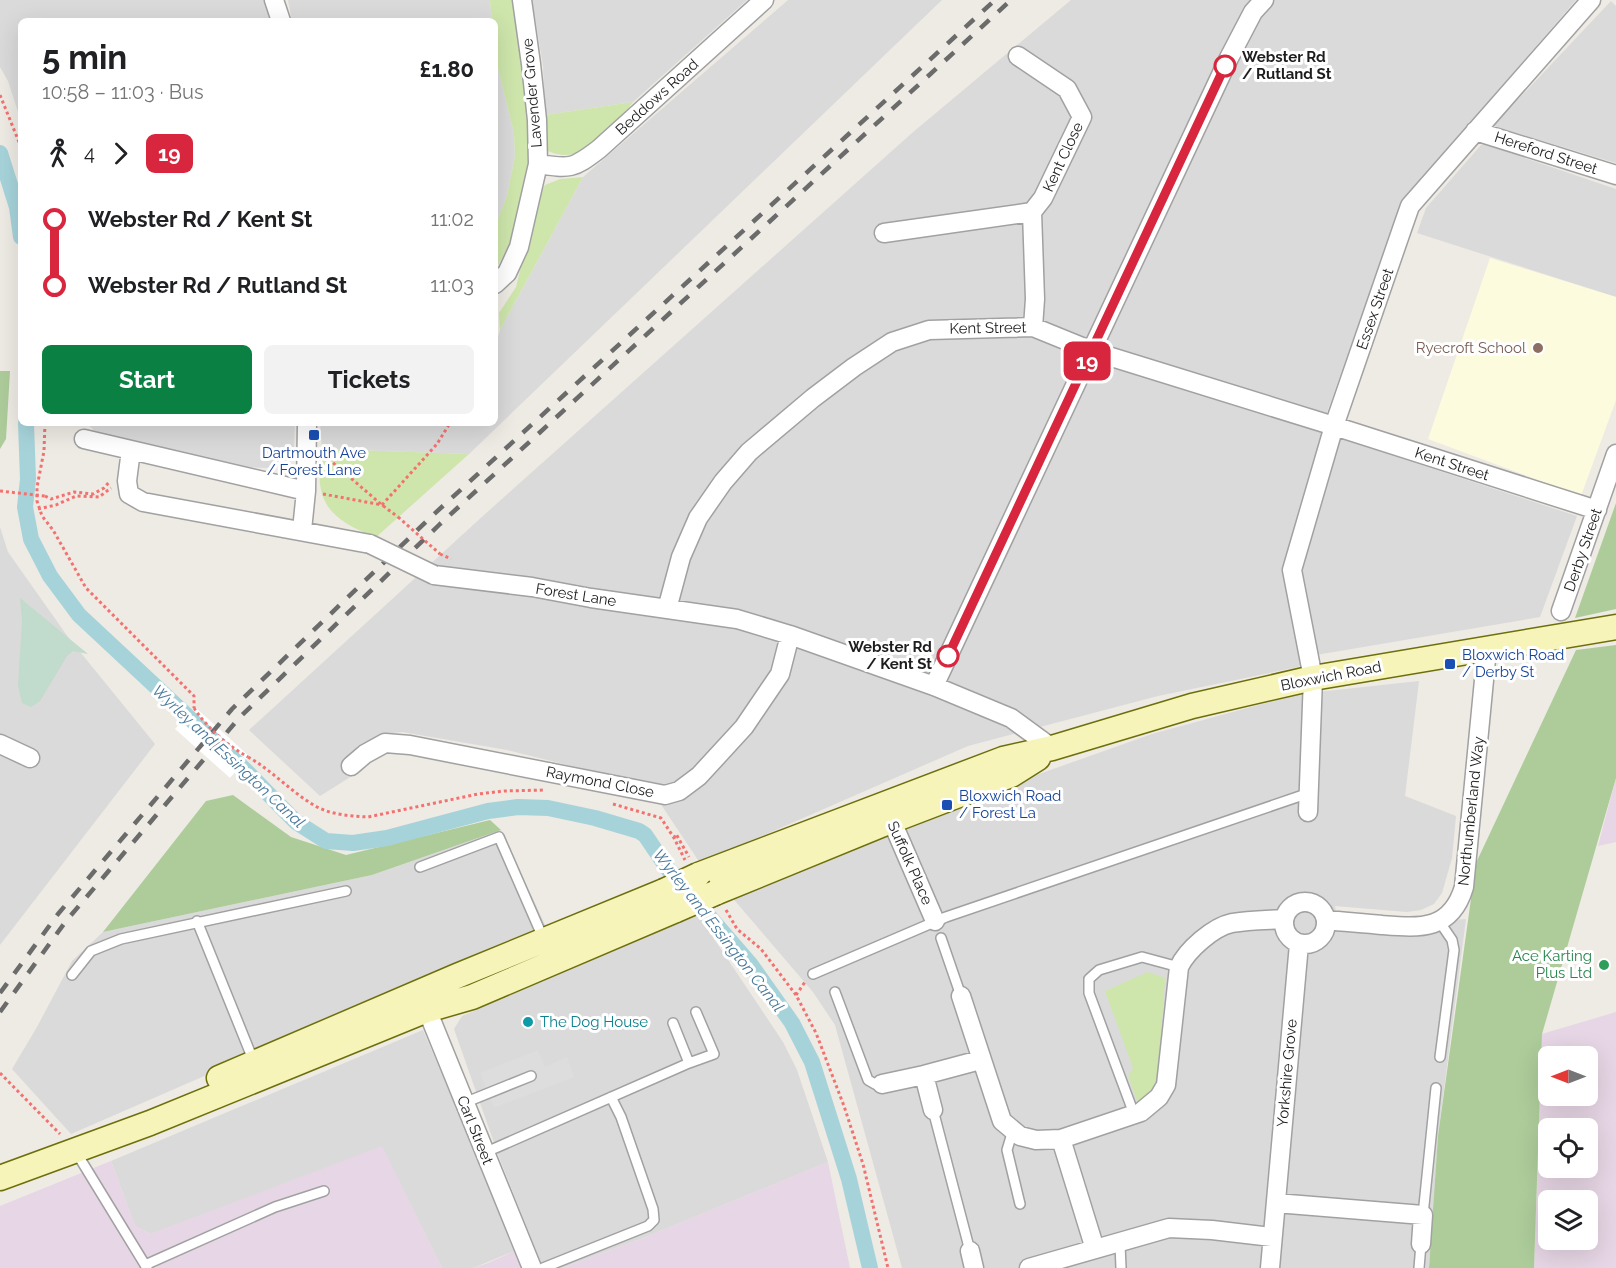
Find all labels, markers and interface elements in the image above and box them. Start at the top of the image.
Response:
street label: Lavender Grove [518,37,546,148]
text: 5 min [42,38,127,77]
place label: Webster Rd / Rutland St [1242,48,1332,83]
street label: Beddows Road [612,55,702,139]
marker: Webster Rd / Rutland St [1214,55,1236,77]
text: £1.80 [419,56,474,82]
text: 10:58 – 11:03 · Bus [42,80,204,104]
street label: Kent Close [1039,119,1087,195]
street label: Hereford Street [1492,128,1600,178]
icon: walk [42,137,75,170]
icon: forward [104,137,137,170]
text: 4 [84,141,95,165]
text: 19 [158,141,181,166]
text: Webster Rd / Kent St [88,206,313,232]
text: 11:02 [430,207,474,231]
street label: Essex Street [1353,266,1397,352]
text: Webster Rd / Rutland St [88,272,347,298]
text: 11:03 [430,273,474,297]
street label: Kent Street [949,318,1027,338]
place label: Ryecroft School [1416,339,1527,357]
marker: Ryecroft School [1531,341,1545,355]
line badge: 19 [1060,342,1114,380]
button: Start [42,345,252,414]
button: Tickets [264,345,474,414]
text: 19 [1076,349,1098,374]
marker: Dartmouth Ave / Forest Lane [307,428,321,442]
place label: Dartmouth Ave / Forest Lane [262,444,366,479]
street label: Kent Street [1413,444,1491,484]
street label: Derby Street [1560,506,1606,594]
street label: Forest Lane [534,580,618,610]
place label: Webster Rd / Kent St [848,638,932,673]
marker: Webster Rd / Kent St [937,645,959,667]
place label: Bloxwich Road / Derby St [1462,646,1564,681]
street label: Bloxwich Road [1279,657,1383,695]
marker: Bloxwich Road / Derby St [1443,657,1457,671]
water label: Wyrley and Essington Canal [149,681,309,832]
street label: Northumberland Way [1454,735,1488,887]
street label: Raymond Close [544,763,656,801]
place label: Bloxwich Road / Forest La [959,787,1061,822]
marker: Bloxwich Road / Forest La [940,798,954,812]
street label: Suffolk Place [884,818,937,908]
water label: Wyrley and Essington Canal [649,845,788,1015]
place label: Ace Karting Plus Ltd [1512,947,1592,982]
marker: Ace Karting Plus Ltd [1597,958,1611,972]
place label: The Dog House [540,1013,648,1031]
marker: The Dog House [521,1015,535,1029]
street label: Yorkshire Grove [1273,1018,1301,1128]
north arrow [1538,1046,1598,1106]
map controls [1538,1046,1598,1250]
street label: Carl Street [453,1093,497,1167]
button: locate [1538,1118,1598,1178]
button: layers [1538,1190,1598,1250]

